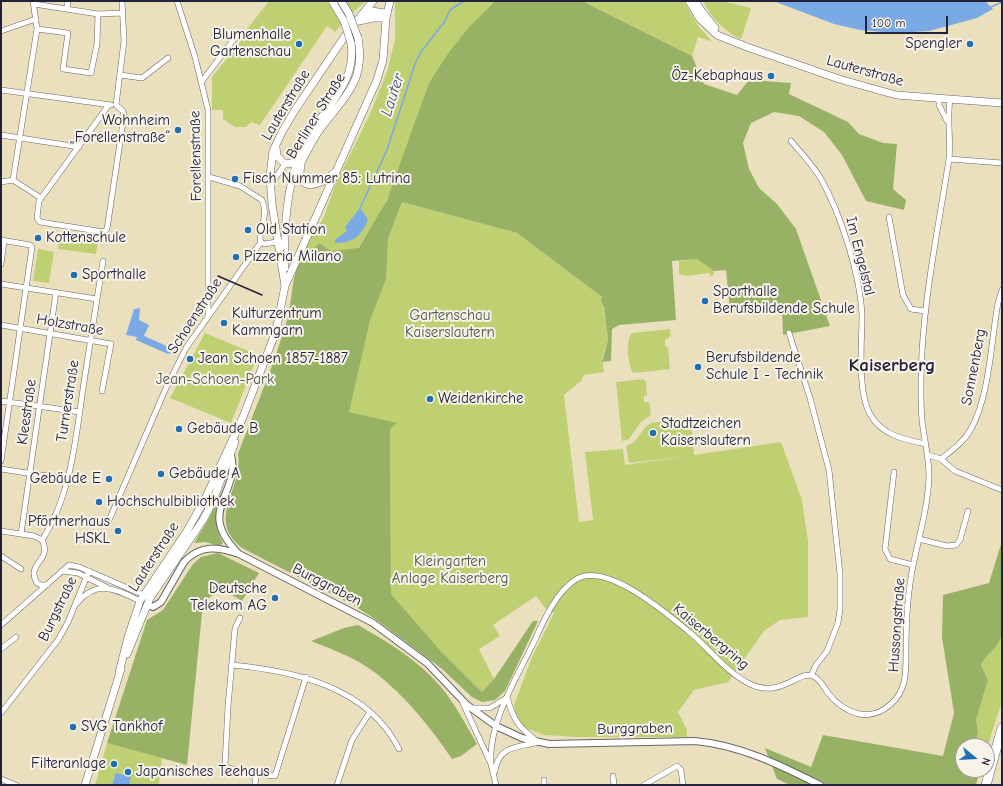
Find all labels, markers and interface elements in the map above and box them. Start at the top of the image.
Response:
scale bar [867,8,950,34]
text: 100 m [872,16,905,30]
place label: Blumenhalle Gartenschau [210,26,291,61]
place label: Spengler [905,35,962,53]
marker: Blumenhalle Gartenschau [294,39,304,49]
marker: Spengler [965,39,975,49]
street label: Lauterstraße [824,51,906,91]
street label: Lauterstraße [258,66,314,144]
place label: Öz-Kebaphaus [671,67,763,85]
street label: Berliner Straße [283,70,349,162]
water label: Lauter [377,71,409,119]
marker: Öz-Kebaphaus [766,71,776,81]
street label: Forellenstraße [186,111,206,201]
place label: Wohnheim „Forellenstraße“ [69,112,170,147]
marker: Wohnheim „Forellenstraße“ [173,125,183,135]
place label: Fisch Nummer 85: Lutrina [243,170,411,188]
marker: Fisch Nummer 85: Lutrina [230,174,240,184]
street label: Im Engelstal [842,215,878,297]
place label: Old Station [256,221,326,239]
marker: Old Station [243,225,253,235]
place label: Kottenschule [46,229,126,247]
marker: Kottenschule [33,233,43,243]
place label: Pizzeria Milano [244,248,341,266]
marker: Pizzeria Milano [231,252,241,262]
place label: Sporthalle [82,266,146,284]
marker: Sporthalle [69,270,79,280]
street label: Schoenstraße [164,275,226,357]
place label: Sporthalle Berufsbildende Schule [713,283,855,318]
marker: Sporthalle Berufsbildende Schule [700,296,710,306]
place label: Kulturzentrum Kammgarn [232,305,322,340]
park label: Gartenschau Kaiserslautern [405,307,495,342]
street label: Holzstraße [35,310,105,340]
marker: Kulturzentrum Kammgarn [219,318,229,328]
street label: Sonnenberg [958,327,990,407]
place label: Berufsbildende Schule I - Technik [706,349,823,384]
place label: Jean Schoen 1857-1887 [198,350,348,368]
marker: Jean Schoen 1857-1887 [185,354,195,364]
district label: Kaiserberg [849,355,935,377]
street label: Turnerstraße [53,359,83,443]
marker: Berufsbildende Schule I - Technik [693,362,703,372]
park label: Jean-Schoen-Park [156,371,274,389]
street label: Kleestraße [13,378,41,446]
place label: Weidenkirche [438,390,524,408]
marker: Weidenkirche [425,394,435,404]
place label: Stadtzeichen Kaiserslautern [661,415,751,450]
place label: Gebäude B [187,420,258,438]
marker: Gebäude B [174,424,184,434]
marker: Stadtzeichen Kaiserslautern [648,428,658,438]
place label: Gebäude A [169,465,240,483]
marker: Gebäude A [156,469,166,479]
place label: Gebäude E [30,470,101,488]
marker: Gebäude E [104,474,114,484]
place label: Hochschulbibliothek [107,493,235,511]
marker: Hochschulbibliothek [94,497,104,507]
place label: Pförtnerhaus HSKL [28,513,110,548]
street label: Lauterstraße [125,519,183,595]
marker: Pförtnerhaus HSKL [113,526,123,536]
park label: Kleingarten Anlage Kaiserberg [392,553,508,588]
street label: Burggraben [289,560,365,610]
street label: Burgstraße [35,574,81,644]
street label: Hussongstraße [885,577,909,673]
place label: Deutsche Telekom AG [190,580,267,615]
marker: Deutsche Telekom AG [270,593,280,603]
street label: Kaiserbergring [669,600,753,674]
place label: SVG Tankhof [81,718,162,736]
street label: Burggraben [597,719,673,739]
marker: SVG Tankhof [68,722,78,732]
north arrow [955,738,995,778]
place label: Filteranlage [31,755,106,773]
text: N [979,756,993,767]
marker: Filteranlage [109,759,119,769]
place label: Japanisches Teehaus [136,763,270,781]
marker: Japanisches Teehaus [123,767,133,777]

